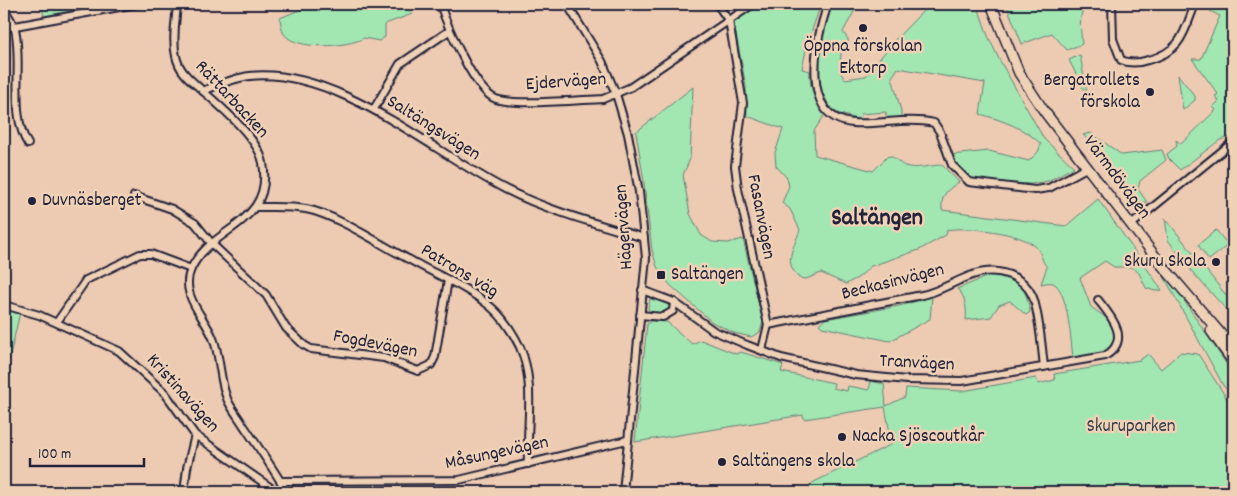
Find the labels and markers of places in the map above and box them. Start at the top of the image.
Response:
marker: Öppna förskolan Ektorp [857,22,869,34]
place label: Öppna förskolan Ektorp [804,34,922,83]
place label: Bergatrollets förskola [1043,68,1141,117]
marker: Bergatrollets förskola [1144,86,1156,98]
place label: Duvnäsberget [42,188,142,215]
marker: Duvnäsberget [26,195,38,207]
place label: Skuru Skola [1124,249,1207,276]
marker: Skuru Skola [1210,256,1222,268]
place label: Saltängen [671,262,744,289]
marker: Saltängen [655,269,667,281]
place label: Nacka Sjöscoutkår [852,424,984,451]
marker: Nacka Sjöscoutkår [836,431,848,443]
place label: Saltängens skola [732,449,856,476]
marker: Saltängens skola [716,456,728,468]

